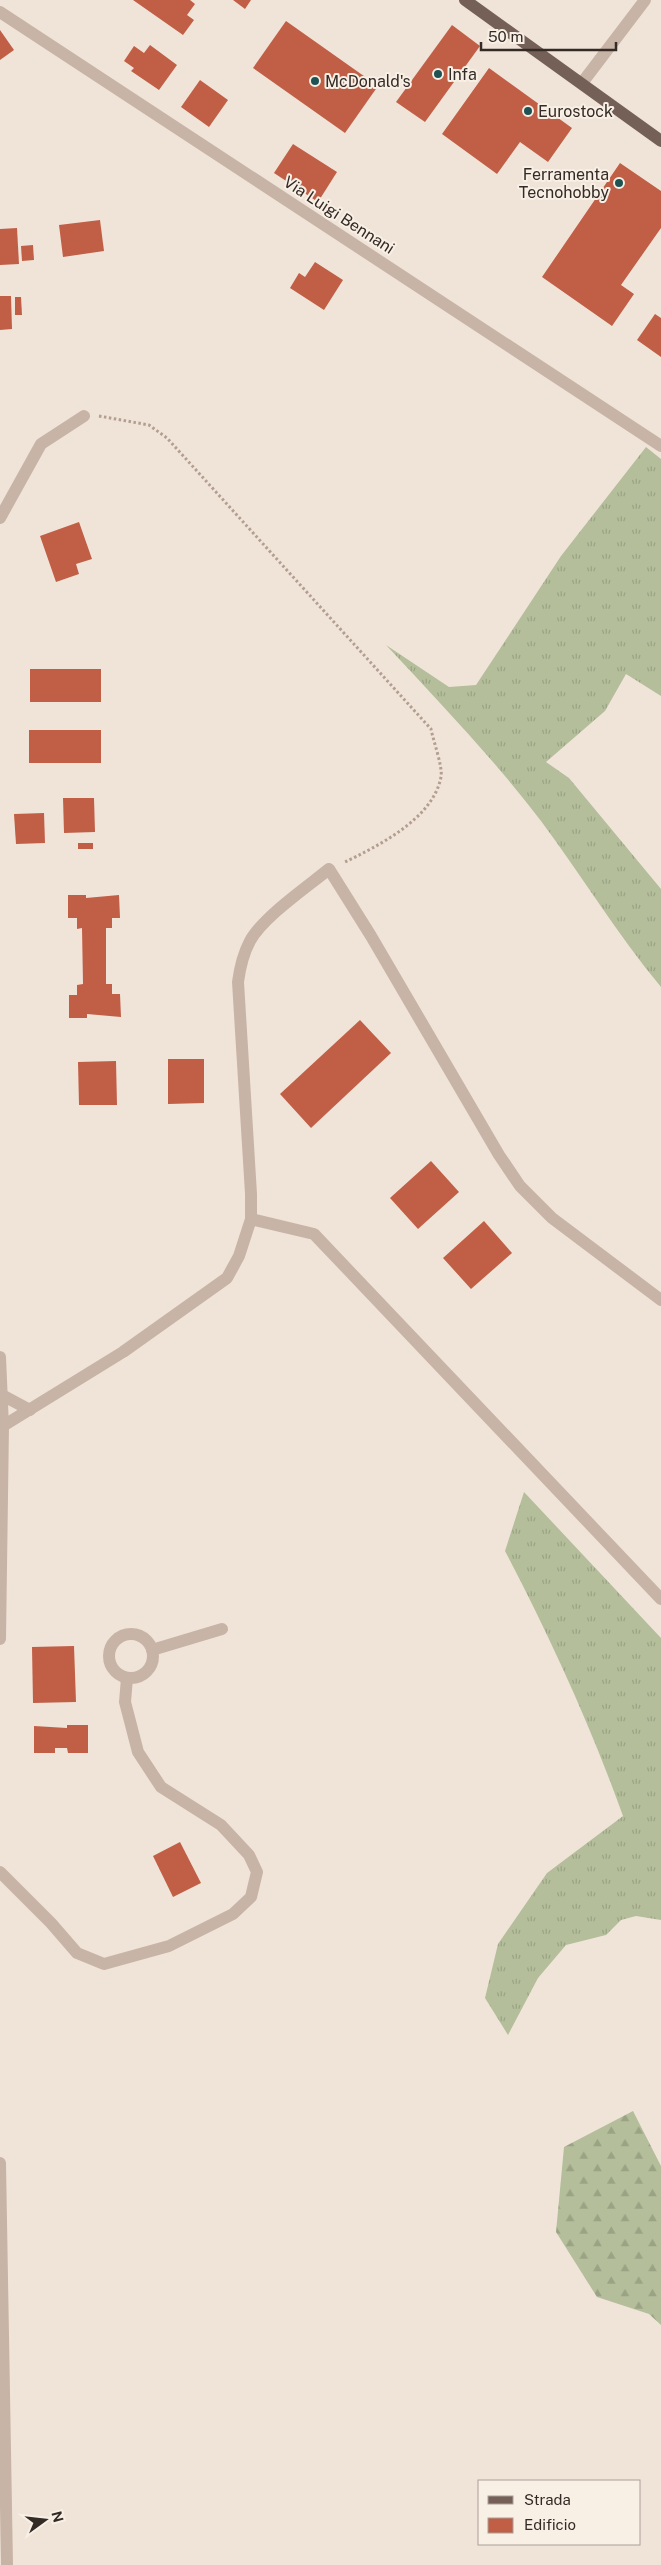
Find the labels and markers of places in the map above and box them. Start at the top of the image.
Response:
place label: Infa [448,65,477,84]
marker: Infa [432,68,444,80]
place label: McDonald's [325,72,411,91]
marker: McDonald's [309,75,321,87]
place label: Eurostock [538,102,613,121]
marker: Eurostock [522,105,534,117]
place label: Ferramenta Tecnohobby [519,165,609,202]
marker: Ferramenta Tecnohobby [613,177,625,189]

